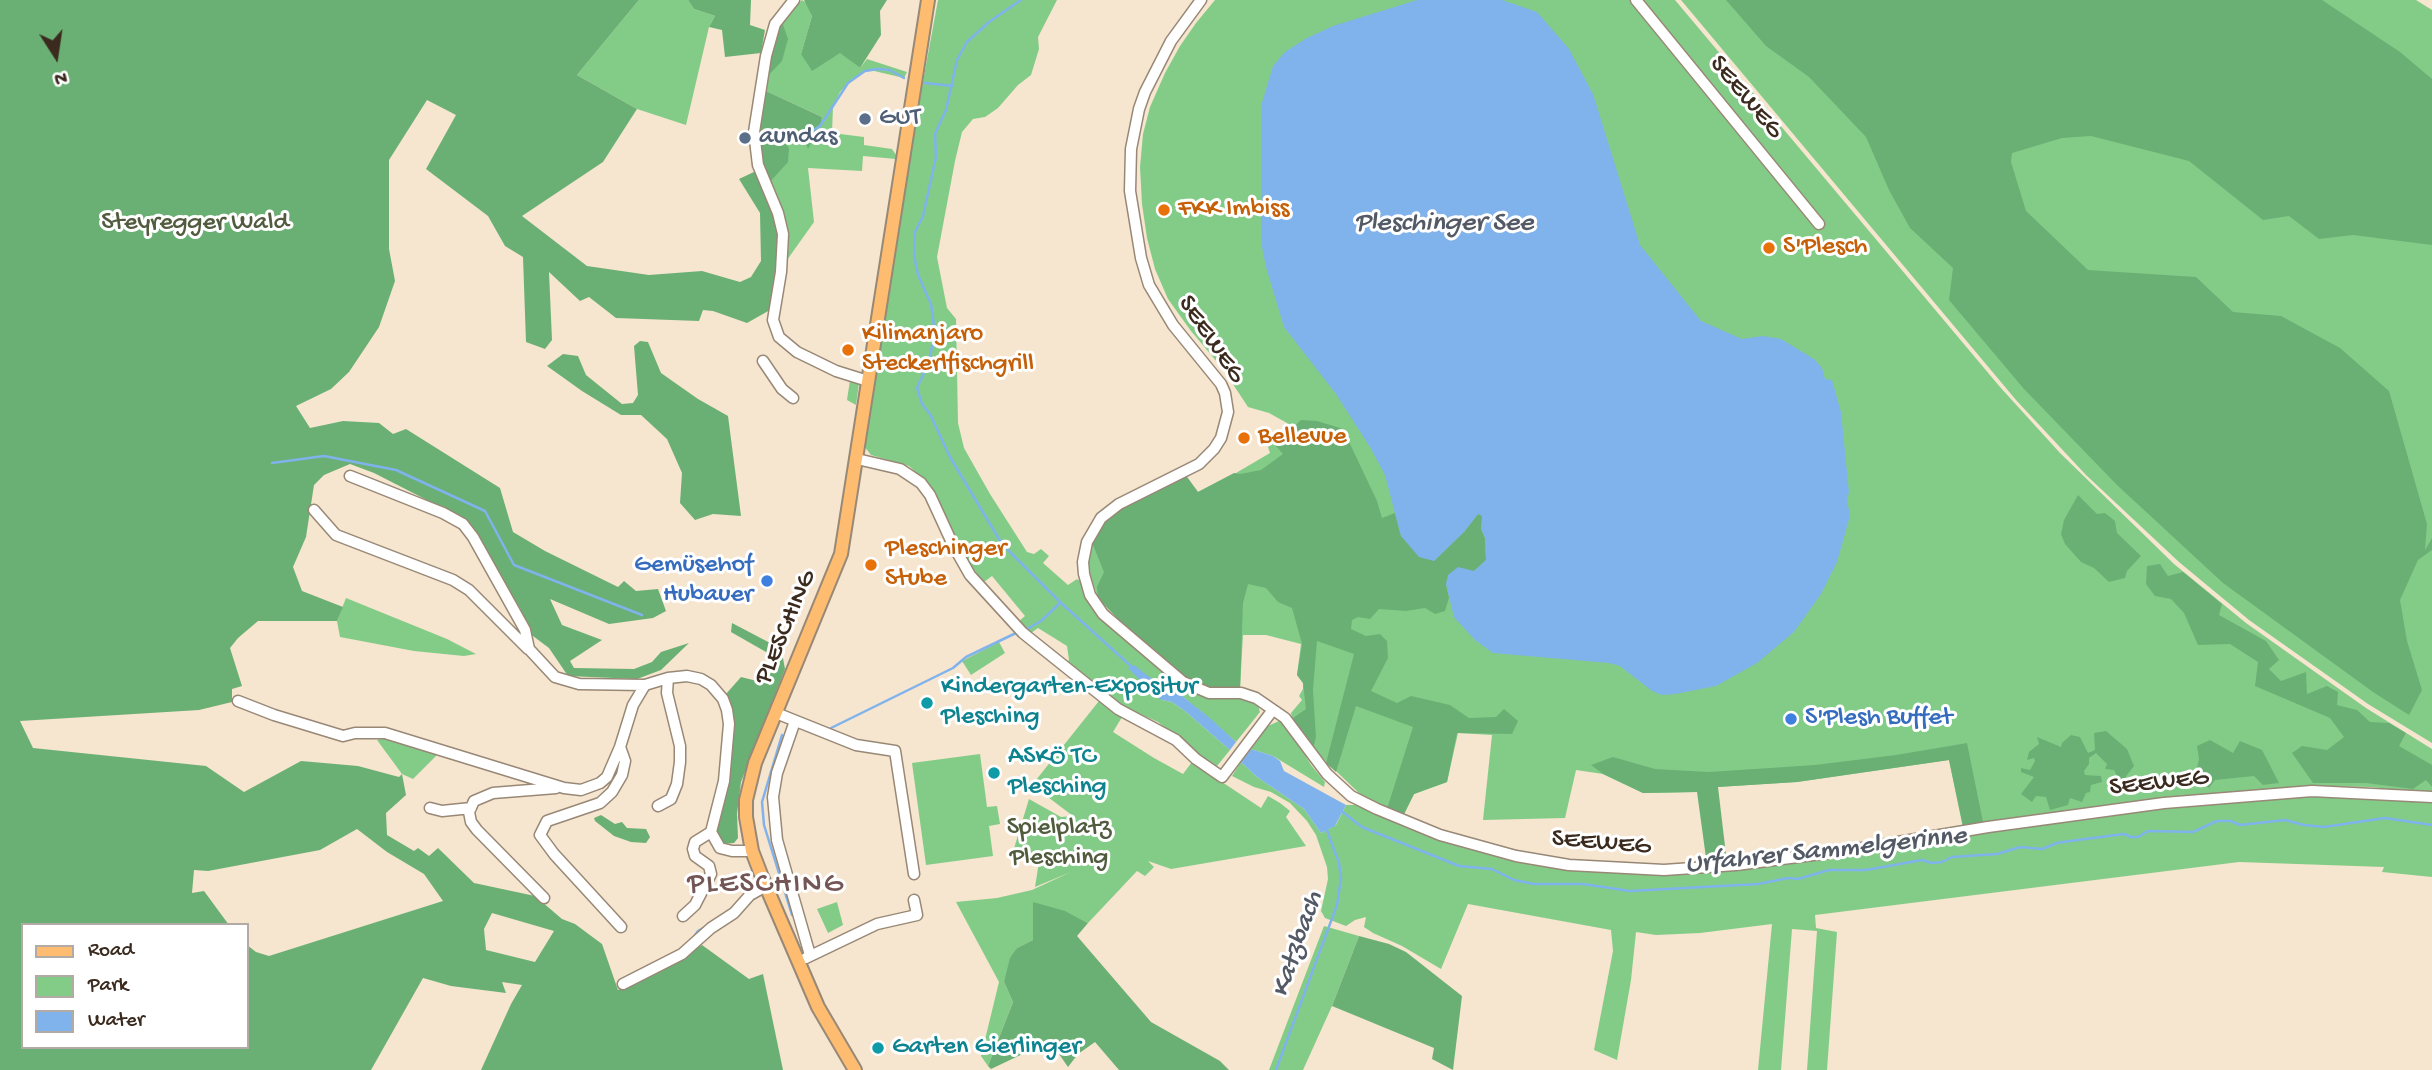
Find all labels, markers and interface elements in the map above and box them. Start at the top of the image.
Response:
north arrow [21,21,91,91]
street label: SEEWEG [1701,50,1789,146]
text: N [52,64,69,90]
place label: GUT [879,103,920,135]
marker: GUT [857,111,873,127]
place label: aundas [759,122,837,154]
marker: aundas [737,130,753,146]
place label: FKK Imbiss [1178,194,1289,226]
marker: FKK Imbiss [1156,202,1172,218]
park label: Steyregger Wald [101,208,289,240]
water label: Pleschinger See [1354,208,1534,242]
place label: S'Plesch [1783,232,1868,264]
marker: S'Plesch [1761,240,1777,256]
street label: SEEWEG [1169,290,1251,390]
place label: Kilimanjaro Steckerlfischgrill [862,319,1034,380]
marker: Kilimanjaro Steckerlfischgrill [840,342,856,358]
place label: Bellevue [1258,422,1347,454]
marker: Bellevue [1236,430,1252,446]
place label: Pleschinger Stube [885,534,1006,596]
place label: Gemüsehof Hubauer [634,550,753,612]
marker: Pleschinger Stube [863,557,879,573]
street label: PLESCHING [749,566,825,690]
marker: Gemüsehof Hubauer [759,573,775,589]
place label: Kindergarten-Expositur Plesching [941,672,1198,734]
marker: Kindergarten-Expositur Plesching [919,695,935,711]
place label: S'Plesh Buffet [1805,703,1952,735]
marker: S'Plesh Buffet [1783,711,1799,727]
place label: ASKÖ TC Plesching [1008,742,1107,804]
street label: SEEWEG [2108,763,2210,805]
marker: ASKÖ TC Plesching [986,765,1002,781]
park label: Spielplatz Plesching [1007,813,1111,874]
water label: Urfahrer Sammelgerinne [1684,821,1968,883]
street label: SEEWEG [1550,824,1652,864]
district label: PLESCHING [689,868,843,904]
water label: Katzbach [1265,888,1333,1002]
legend [21,923,248,1049]
text: Road [88,939,134,964]
text: Park [88,974,128,999]
text: Water [88,1009,144,1034]
place label: Garten Gierlinger [892,1032,1080,1064]
marker: Garten Gierlinger [870,1040,886,1056]

